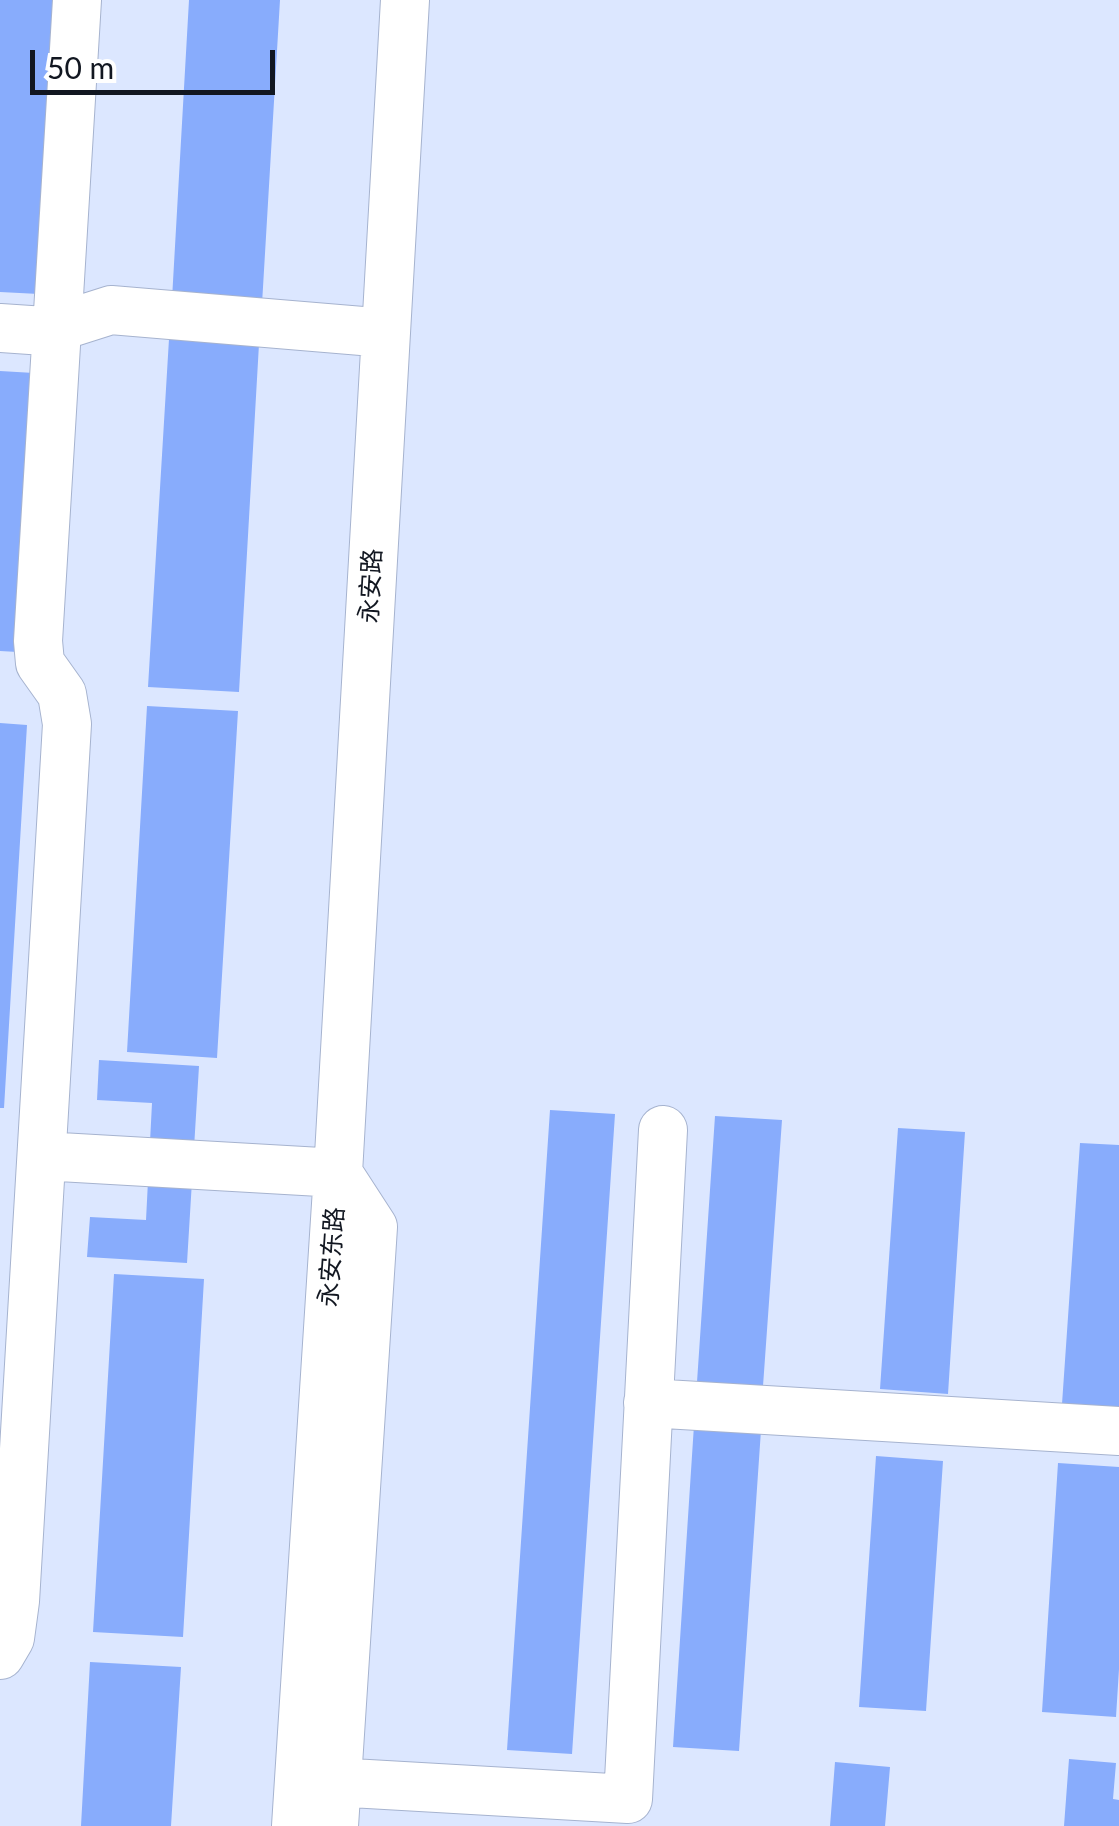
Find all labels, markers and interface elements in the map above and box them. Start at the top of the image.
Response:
scale bar [35,30,280,92]
text: 50 m [47,49,114,85]
street label: 永安路 [354,548,388,624]
street label: 永安东路 [314,1206,350,1308]

